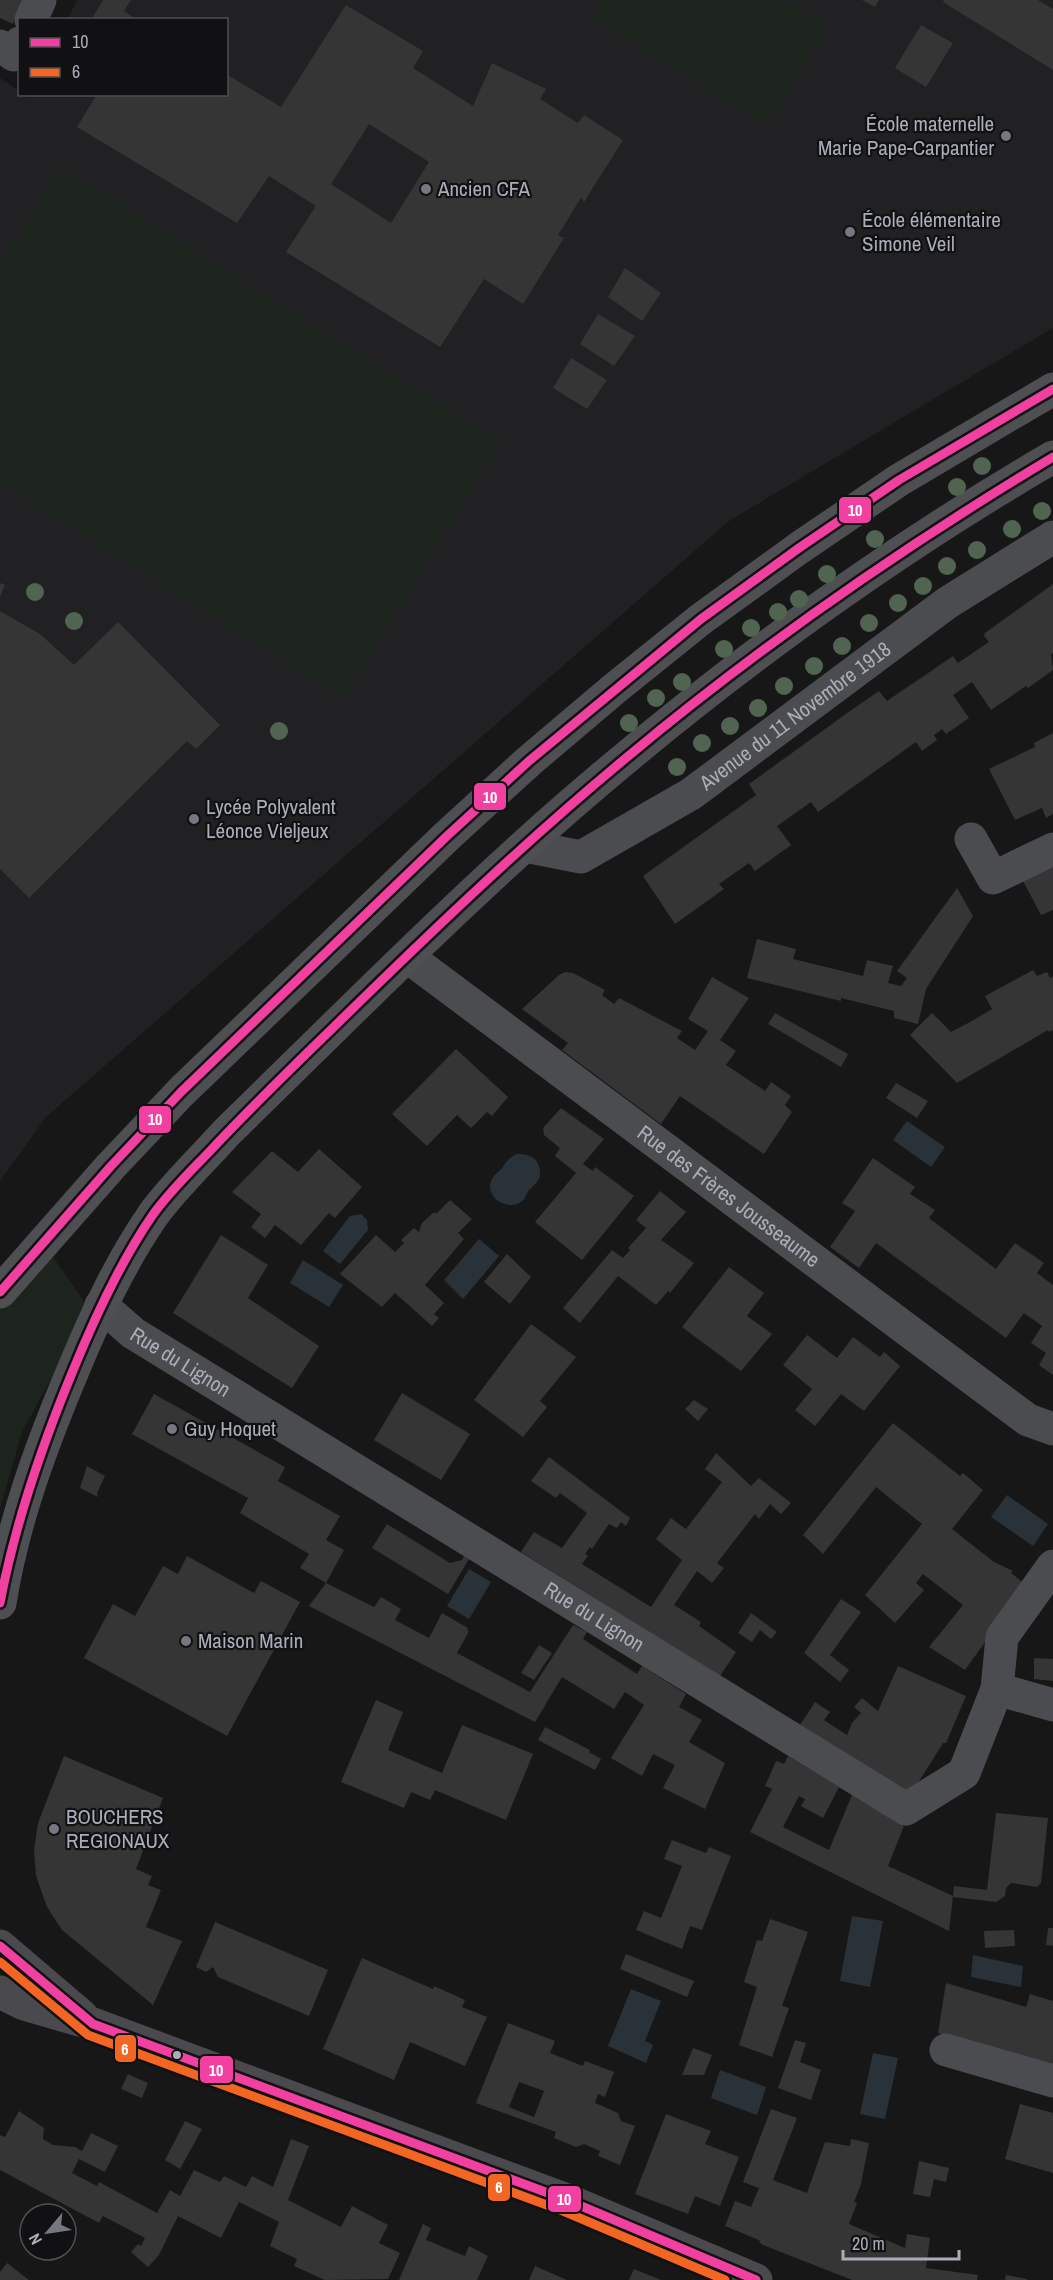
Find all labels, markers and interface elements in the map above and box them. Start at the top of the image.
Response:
legend [18,18,228,96]
text: 10 [72,29,88,54]
text: 6 [72,59,80,84]
place label: École maternelle Marie Pape-Carpantier [818,109,994,162]
marker: École maternelle Marie Pape-Carpantier [999,129,1013,143]
place label: Ancien CFA [437,174,530,203]
marker: Ancien CFA [419,182,433,196]
place label: École élémentaire Simone Veil [862,205,1001,258]
marker: École élémentaire Simone Veil [843,225,857,239]
line badge: 10 [838,496,872,524]
text: 10 [848,499,862,521]
street label: Avenue du 11 Novembre 1918 [693,635,897,797]
line badge: 10 [473,782,507,811]
text: 10 [483,786,497,808]
place label: Lycée Polyvalent Léonce Vieljeux [206,792,336,845]
marker: Lycée Polyvalent Léonce Vieljeux [187,812,201,826]
line badge: 10 [138,1105,172,1134]
text: 10 [148,1108,162,1130]
street label: Rue des Frères Jousseaume [631,1118,826,1274]
street label: Rue du Lignon [125,1320,236,1404]
place label: Guy Hoquet [184,1414,276,1443]
marker: Guy Hoquet [165,1422,179,1436]
street label: Rue du Lignon [539,1575,650,1658]
place label: Maison Marin [198,1626,303,1655]
marker: Maison Marin [179,1634,193,1648]
place label: BOUCHERS REGIONAUX [66,1802,170,1855]
marker: BOUCHERS REGIONAUX [47,1822,61,1836]
line badge: 6 [114,2034,137,2063]
text: 6 [121,2038,129,2060]
unlabelled marker [171,2049,183,2061]
line badge: 10 [199,2055,234,2084]
text: 10 [209,2059,223,2081]
line badge: 6 [487,2173,511,2202]
text: 6 [495,2176,503,2198]
line badge: 10 [547,2185,582,2213]
text: 10 [557,2188,571,2210]
north arrow [18,2202,78,2262]
scale bar [843,2223,958,2261]
text: N [23,2230,47,2249]
text: 20 m [852,2231,885,2256]

